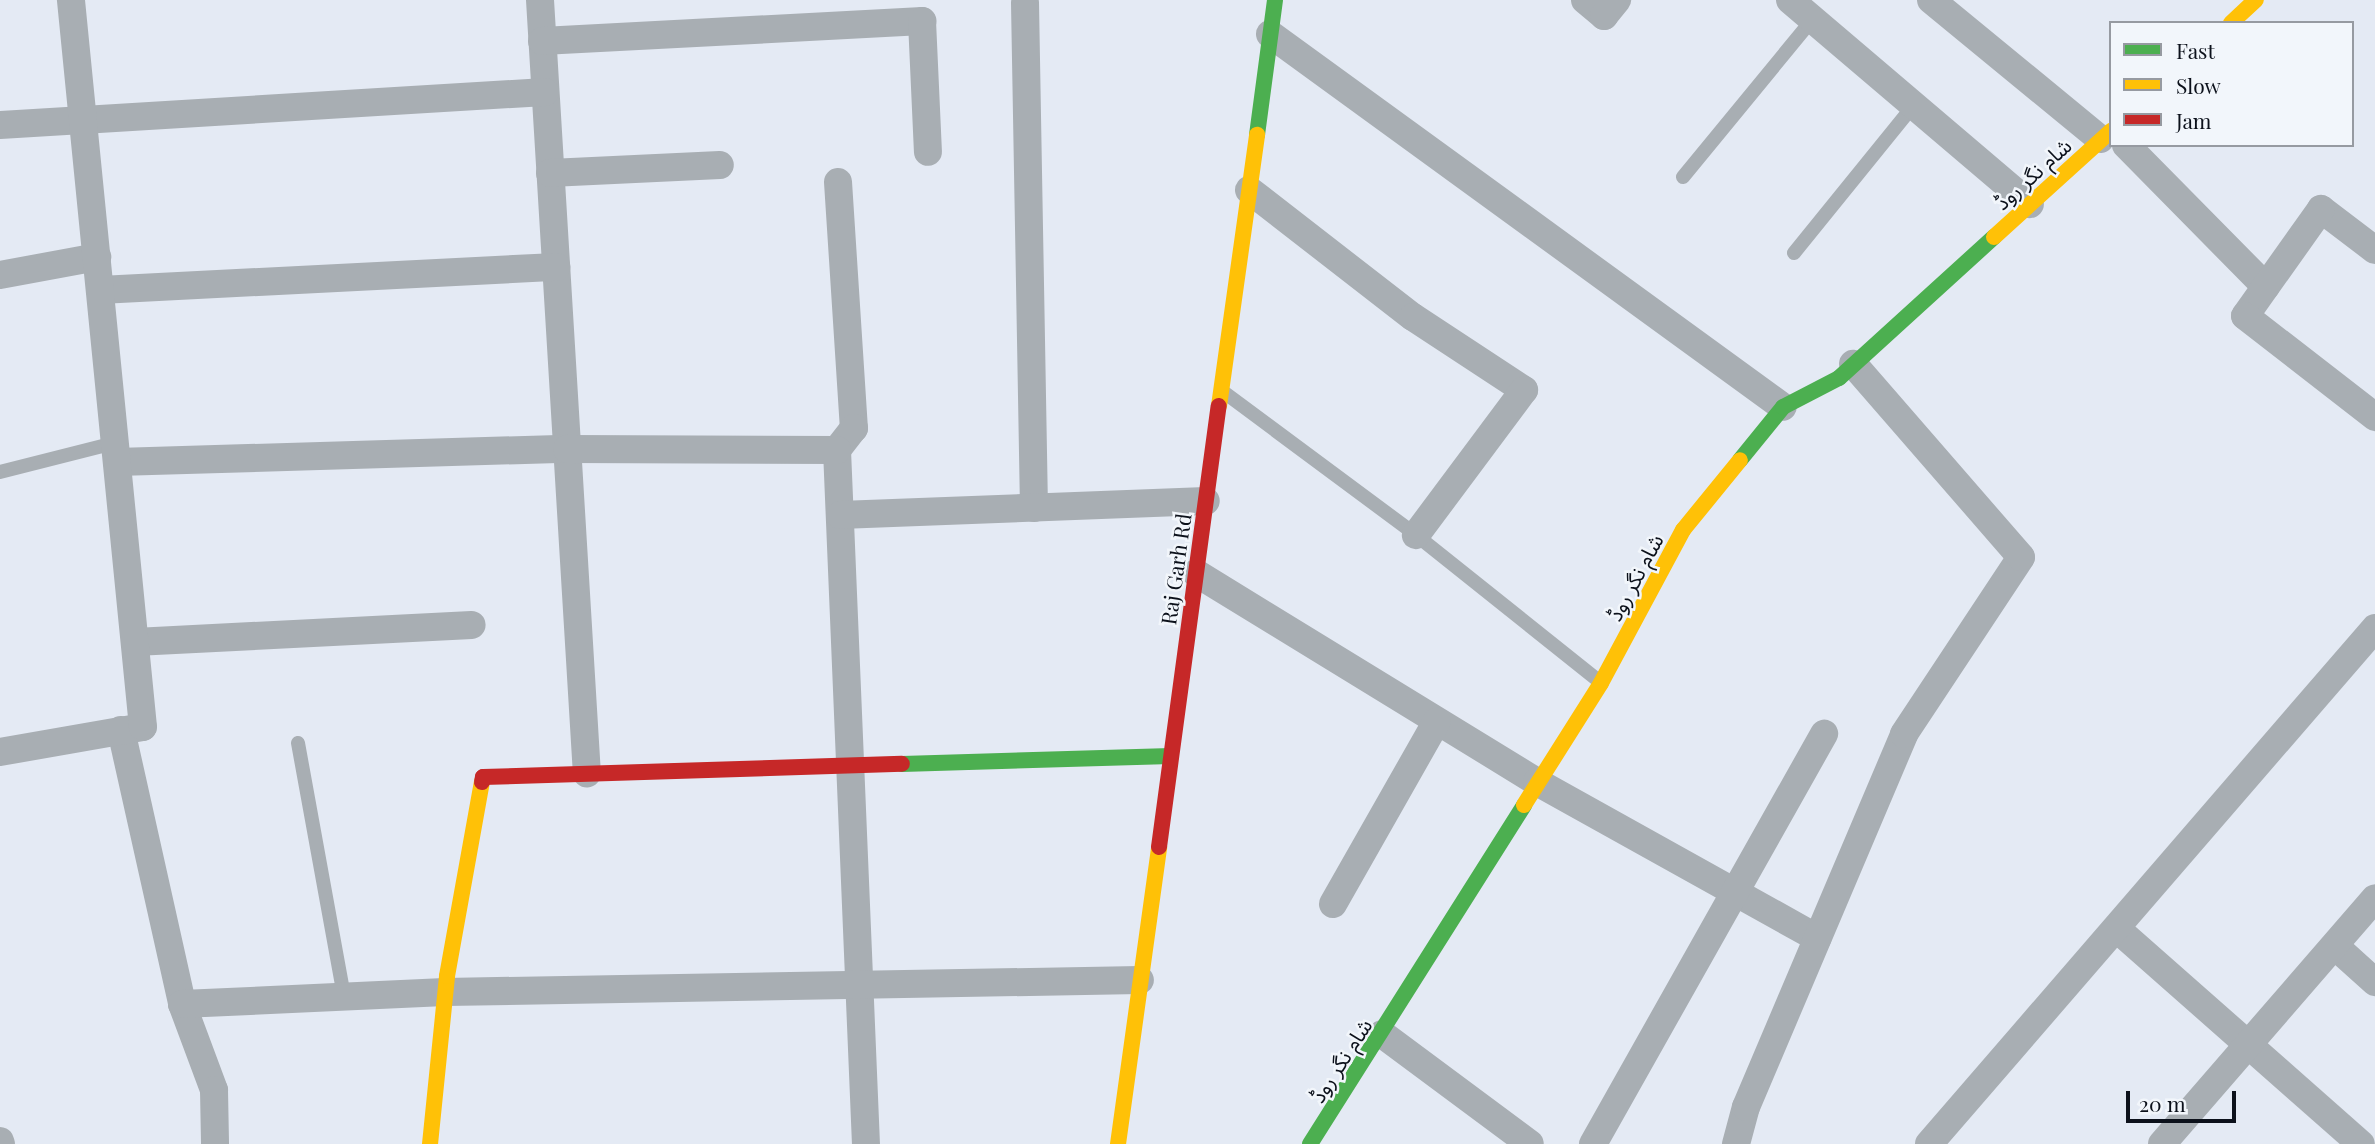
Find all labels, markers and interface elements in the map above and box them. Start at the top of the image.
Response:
legend [2109,21,2354,147]
text: Fast [2176,36,2215,64]
text: Slow [2176,71,2221,99]
text: Jam [2176,106,2212,134]
street label: شام نگر روڈ [1988,132,2076,214]
street label: Raj Garh Rd [1155,512,1195,626]
street label: شام نگر روڈ [1601,529,1667,625]
street label: شام نگر روڈ [1304,1013,1376,1107]
scale bar [2130,1078,2240,1122]
text: 20 m [2139,1089,2186,1117]

